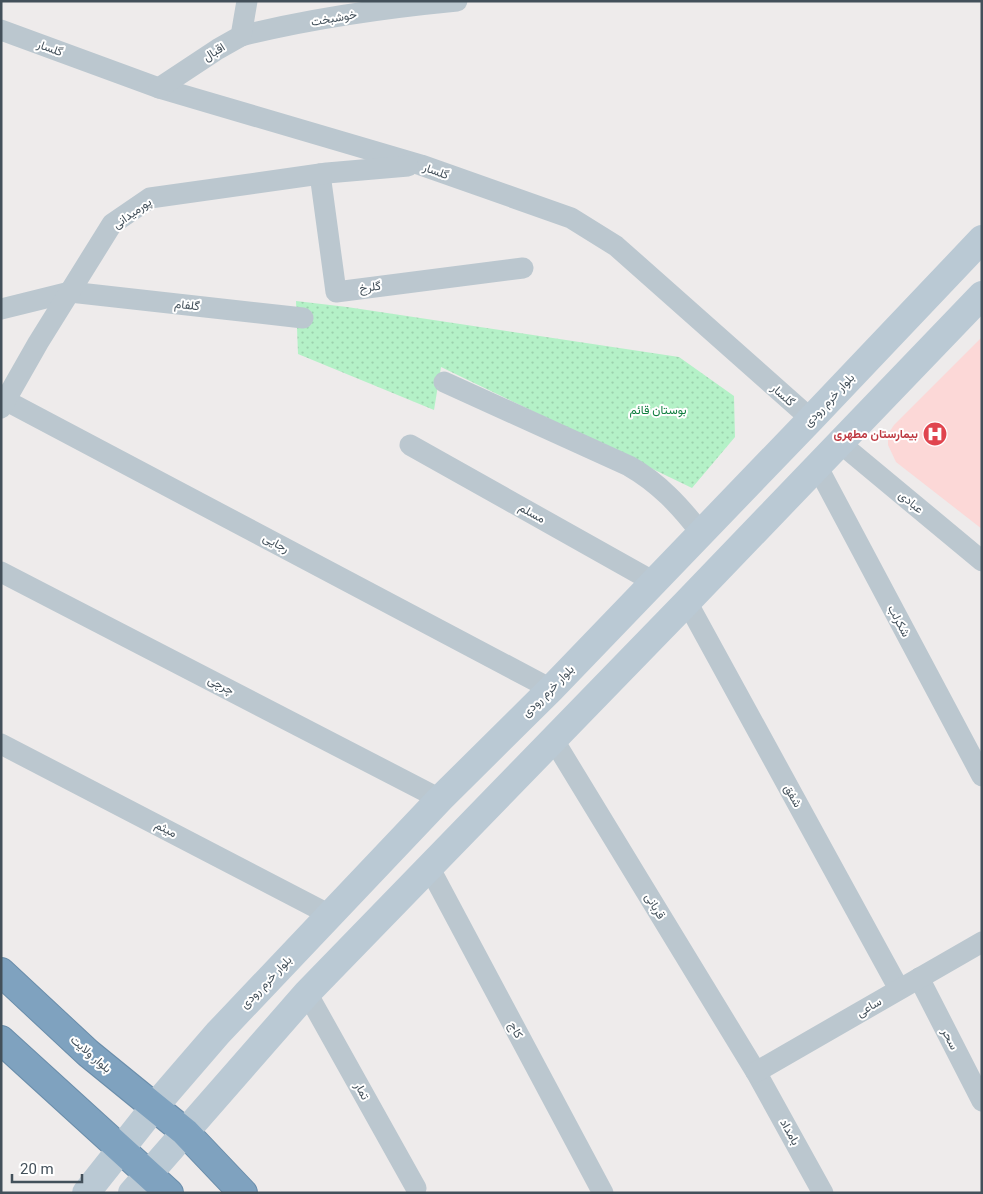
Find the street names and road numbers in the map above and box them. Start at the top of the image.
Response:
street label: خوشبخت [310,7,358,30]
street label: گلسار [34,37,65,60]
street label: اقبال [200,40,228,65]
street label: گلسار [420,160,451,183]
street label: پورمیدانی [110,195,155,232]
street label: گلرخ [358,279,382,297]
street label: گلفام [174,297,200,314]
street label: بلوار خرم رودی [801,370,858,430]
street label: گلسار [767,380,798,410]
street label: عبادی [895,488,926,517]
street label: مسلم [516,500,548,527]
street label: رجایی [260,530,291,557]
street label: شکرلب [884,603,913,640]
street label: بلوار خرم رودی [519,662,578,721]
street label: چرچی [205,673,236,698]
street label: شفق [780,782,805,810]
street label: میثم [152,818,179,841]
street label: قربانی [641,891,668,922]
street label: بلوار خرم رودی [237,953,295,1012]
street label: ساعی [854,994,885,1021]
street label: کاج [504,1019,526,1042]
street label: سحر [937,1025,961,1053]
street label: بلوار ولایت [67,1032,114,1076]
street label: تمار [350,1079,373,1103]
street label: بامداد [777,1116,803,1148]

